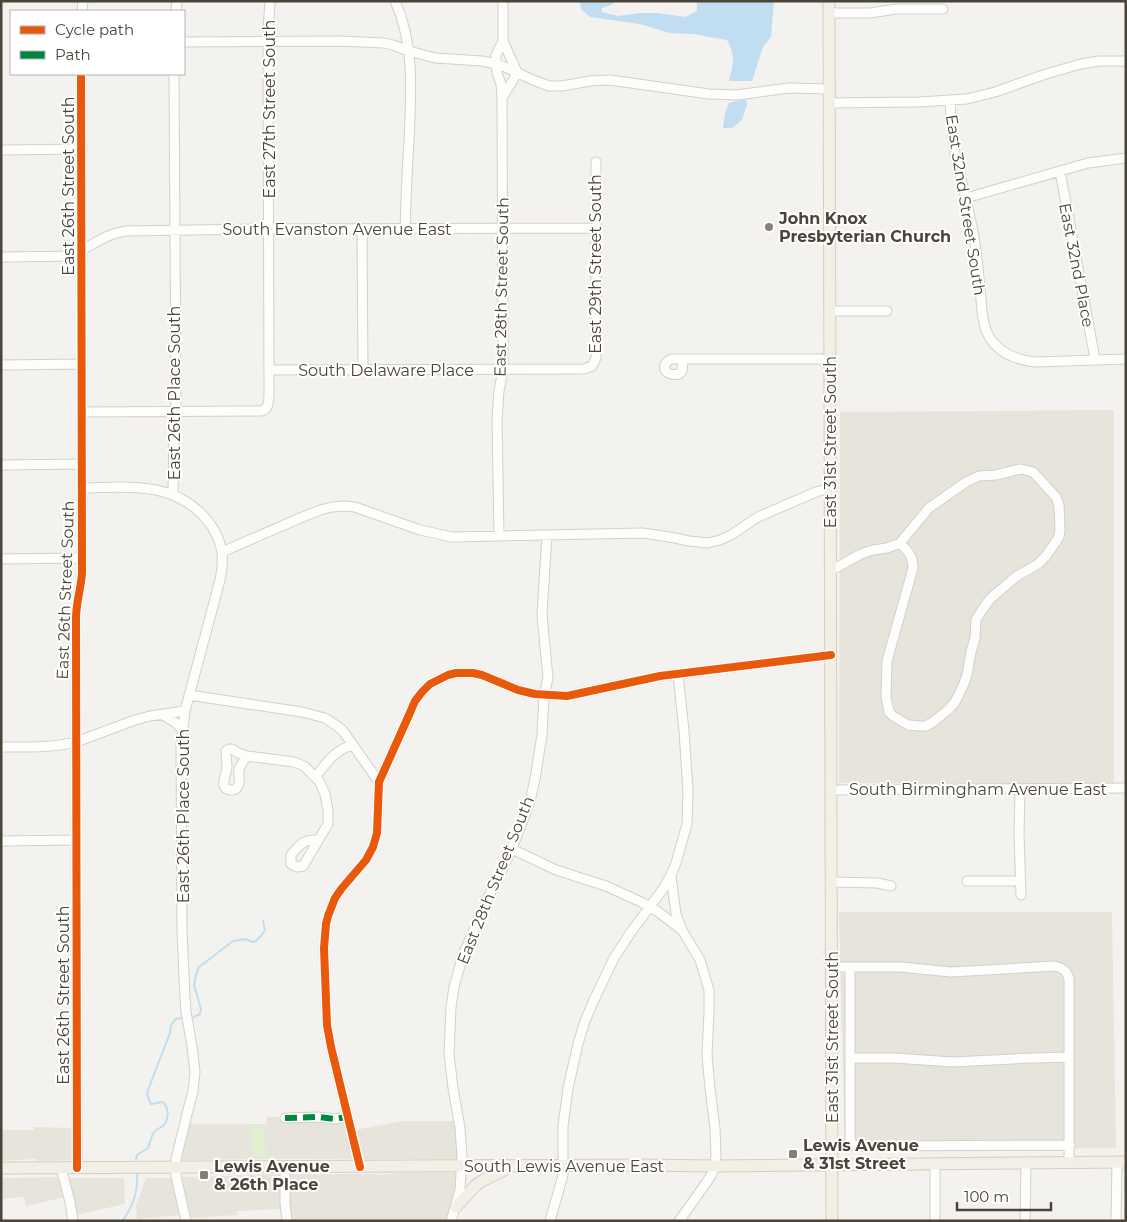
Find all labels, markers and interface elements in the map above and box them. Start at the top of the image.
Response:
legend [10,10,185,75]
text: Cycle path [55,20,134,39]
street label: East 27th Street South [260,20,279,198]
text: Path [55,45,91,64]
street label: East 26th Street South [59,96,78,276]
street label: East 32nd Street South [942,113,989,297]
street label: East 29th Street South [586,174,605,354]
street label: East 28th Street South [490,197,513,377]
street label: East 32nd Place [1055,201,1098,329]
place label: John Knox Presbyterian Church [778,209,951,246]
street label: South Evanston Avenue East [222,220,452,239]
marker: John Knox Presbyterian Church [763,221,775,233]
street label: East 26th Place South [165,306,184,480]
street label: East 31st Street South [821,356,840,528]
street label: South Delaware Place [298,361,474,380]
street label: East 26th Street South [53,500,78,680]
street label: East 26th Place South [174,729,193,903]
street label: South Birmingham Avenue East [849,780,1108,799]
street label: East 28th Street South [453,793,538,967]
street label: East 26th Street South [54,905,73,1085]
street label: East 31st Street South [823,951,842,1123]
place label: Lewis Avenue & 31st Street [803,1136,919,1173]
marker: Lewis Avenue & 31st Street [787,1148,799,1160]
place label: Lewis Avenue & 26th Place [214,1157,330,1194]
street label: South Lewis Avenue East [464,1157,665,1176]
marker: Lewis Avenue & 26th Place [198,1169,210,1181]
scale bar [957,1180,1051,1212]
text: 100 m [964,1187,1009,1206]

